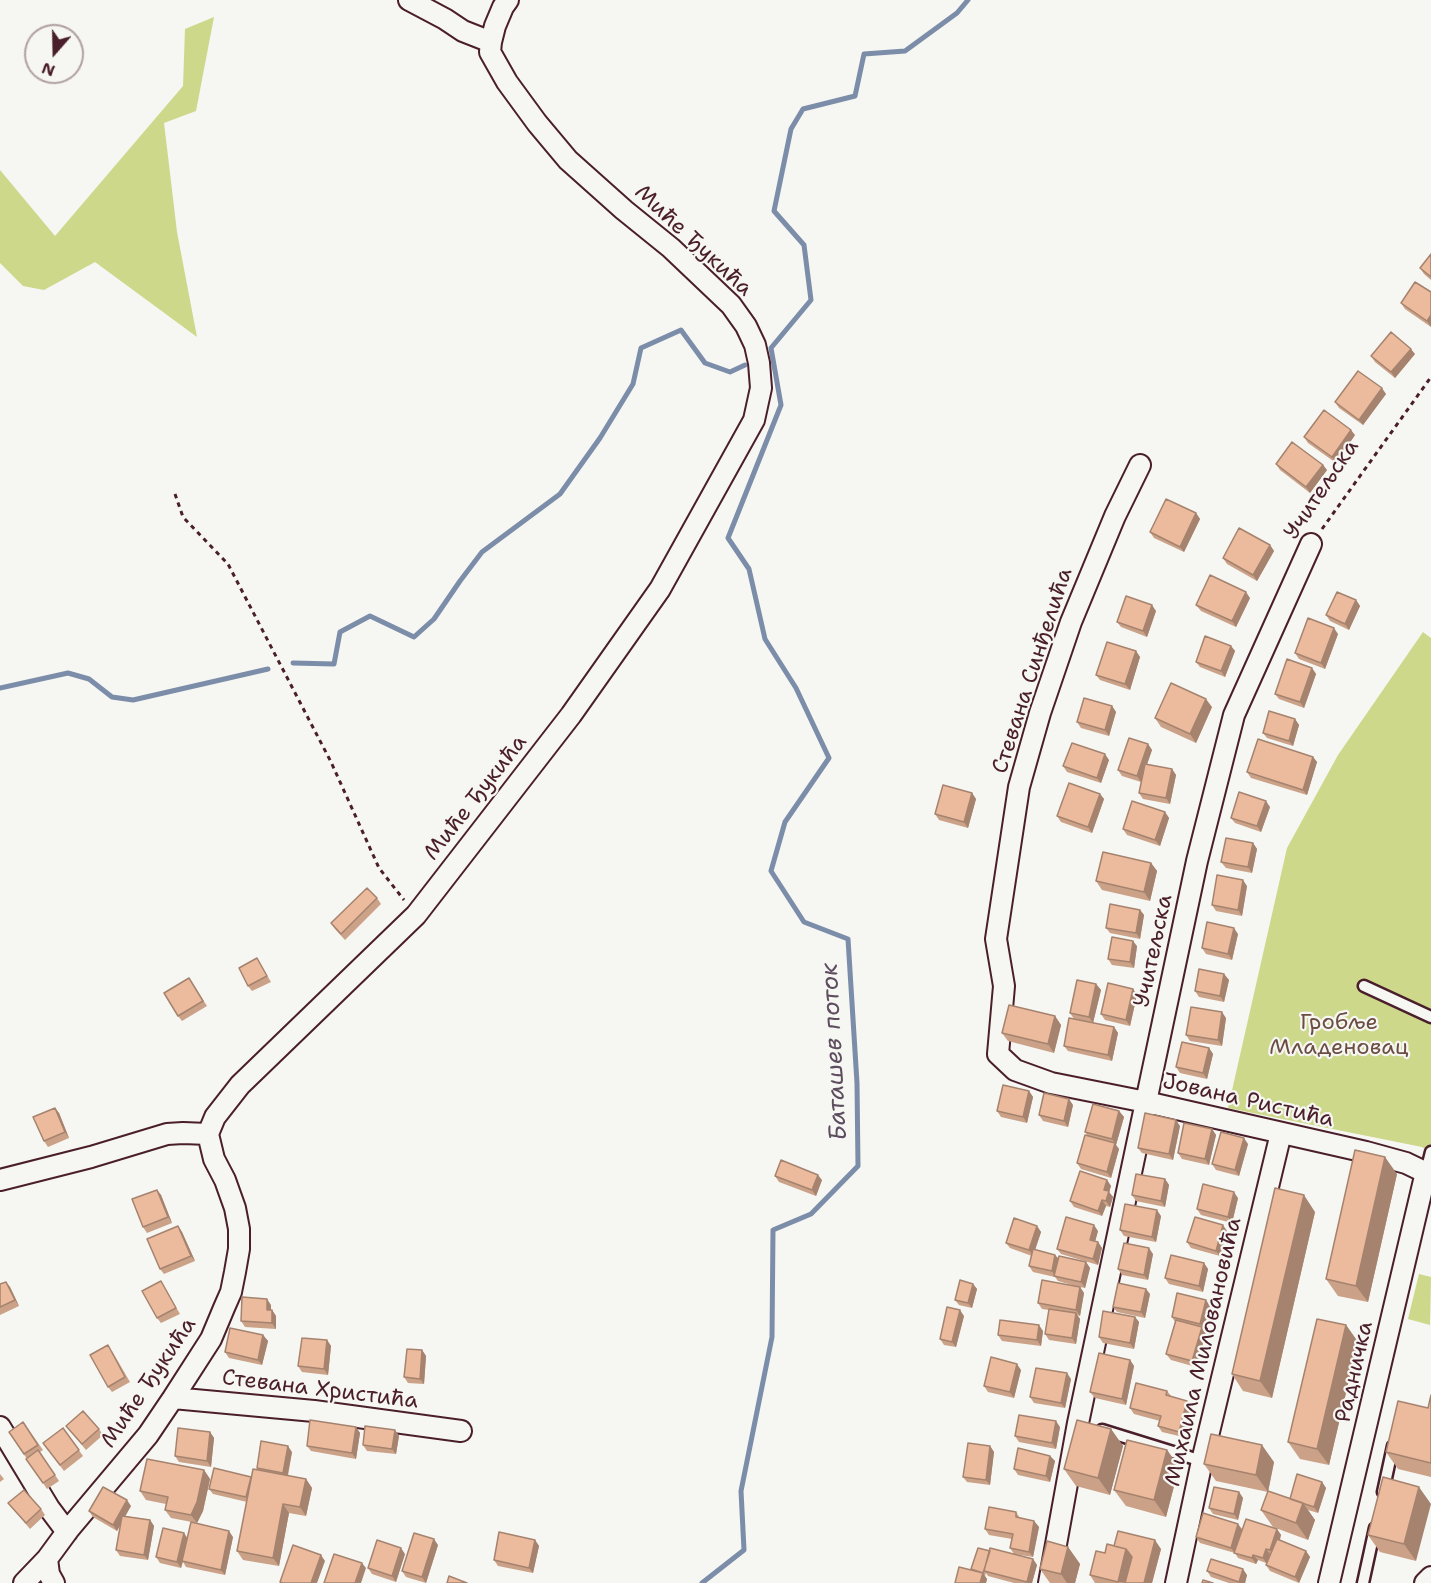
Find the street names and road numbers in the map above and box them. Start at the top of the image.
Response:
street label: Миће Ђукића [629,180,757,302]
street label: Учитељска [1279,435,1365,545]
street label: Стевана Синђелића [987,565,1079,777]
street label: Миће Ђукића [419,730,533,866]
street label: Учитељска [1129,892,1179,1010]
street label: Јована Ристића [1160,1068,1336,1134]
street label: Михаила Миловановића [1160,1215,1248,1489]
street label: Миће Ђукића [96,1313,202,1453]
street label: Радничка [1331,1319,1379,1425]
street label: Стевана Христића [220,1365,420,1415]

